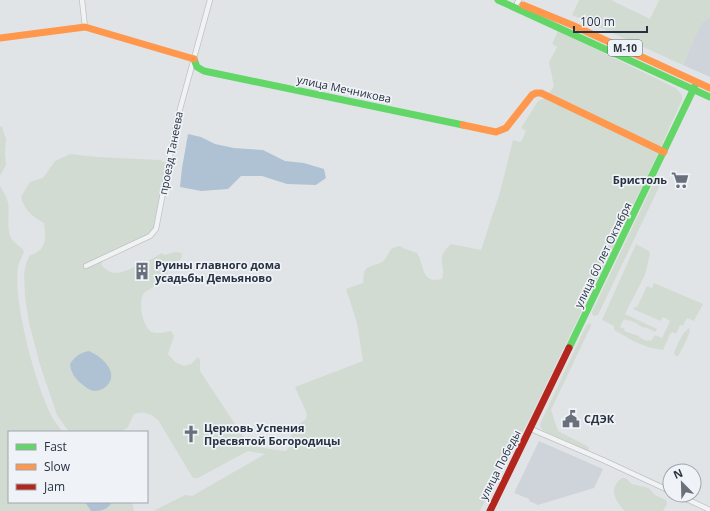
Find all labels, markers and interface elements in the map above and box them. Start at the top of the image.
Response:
scale bar [574,8,647,34]
text: 100 m [580,13,615,30]
road number: М-10 [608,40,642,56]
street label: улица Мечникова [296,71,393,106]
street label: проезд Танеева [155,110,186,196]
supermarket icon: Бристоль [670,170,690,190]
place label: Бристоль [613,172,667,187]
street label: улица 60 лет Октября [571,200,635,310]
place label: Руины главного дома усадьбы Демьяново [155,257,281,285]
building icon: Руины главного дома усадьбы Демьяново [132,261,152,281]
public building icon: СДЭК [561,409,581,429]
place label: СДЭК [584,411,615,426]
place label: Церковь Успения Пресвятой Богородицы [204,420,340,448]
church icon: Церковь Успения Пресвятой Богородицы [181,424,201,444]
street label: улица Победы [475,427,524,502]
legend [8,431,148,503]
text: Fast [44,438,67,455]
text: Slow [44,458,71,475]
north arrow [662,463,702,503]
text: N [671,465,685,482]
text: Jam [43,478,65,495]

